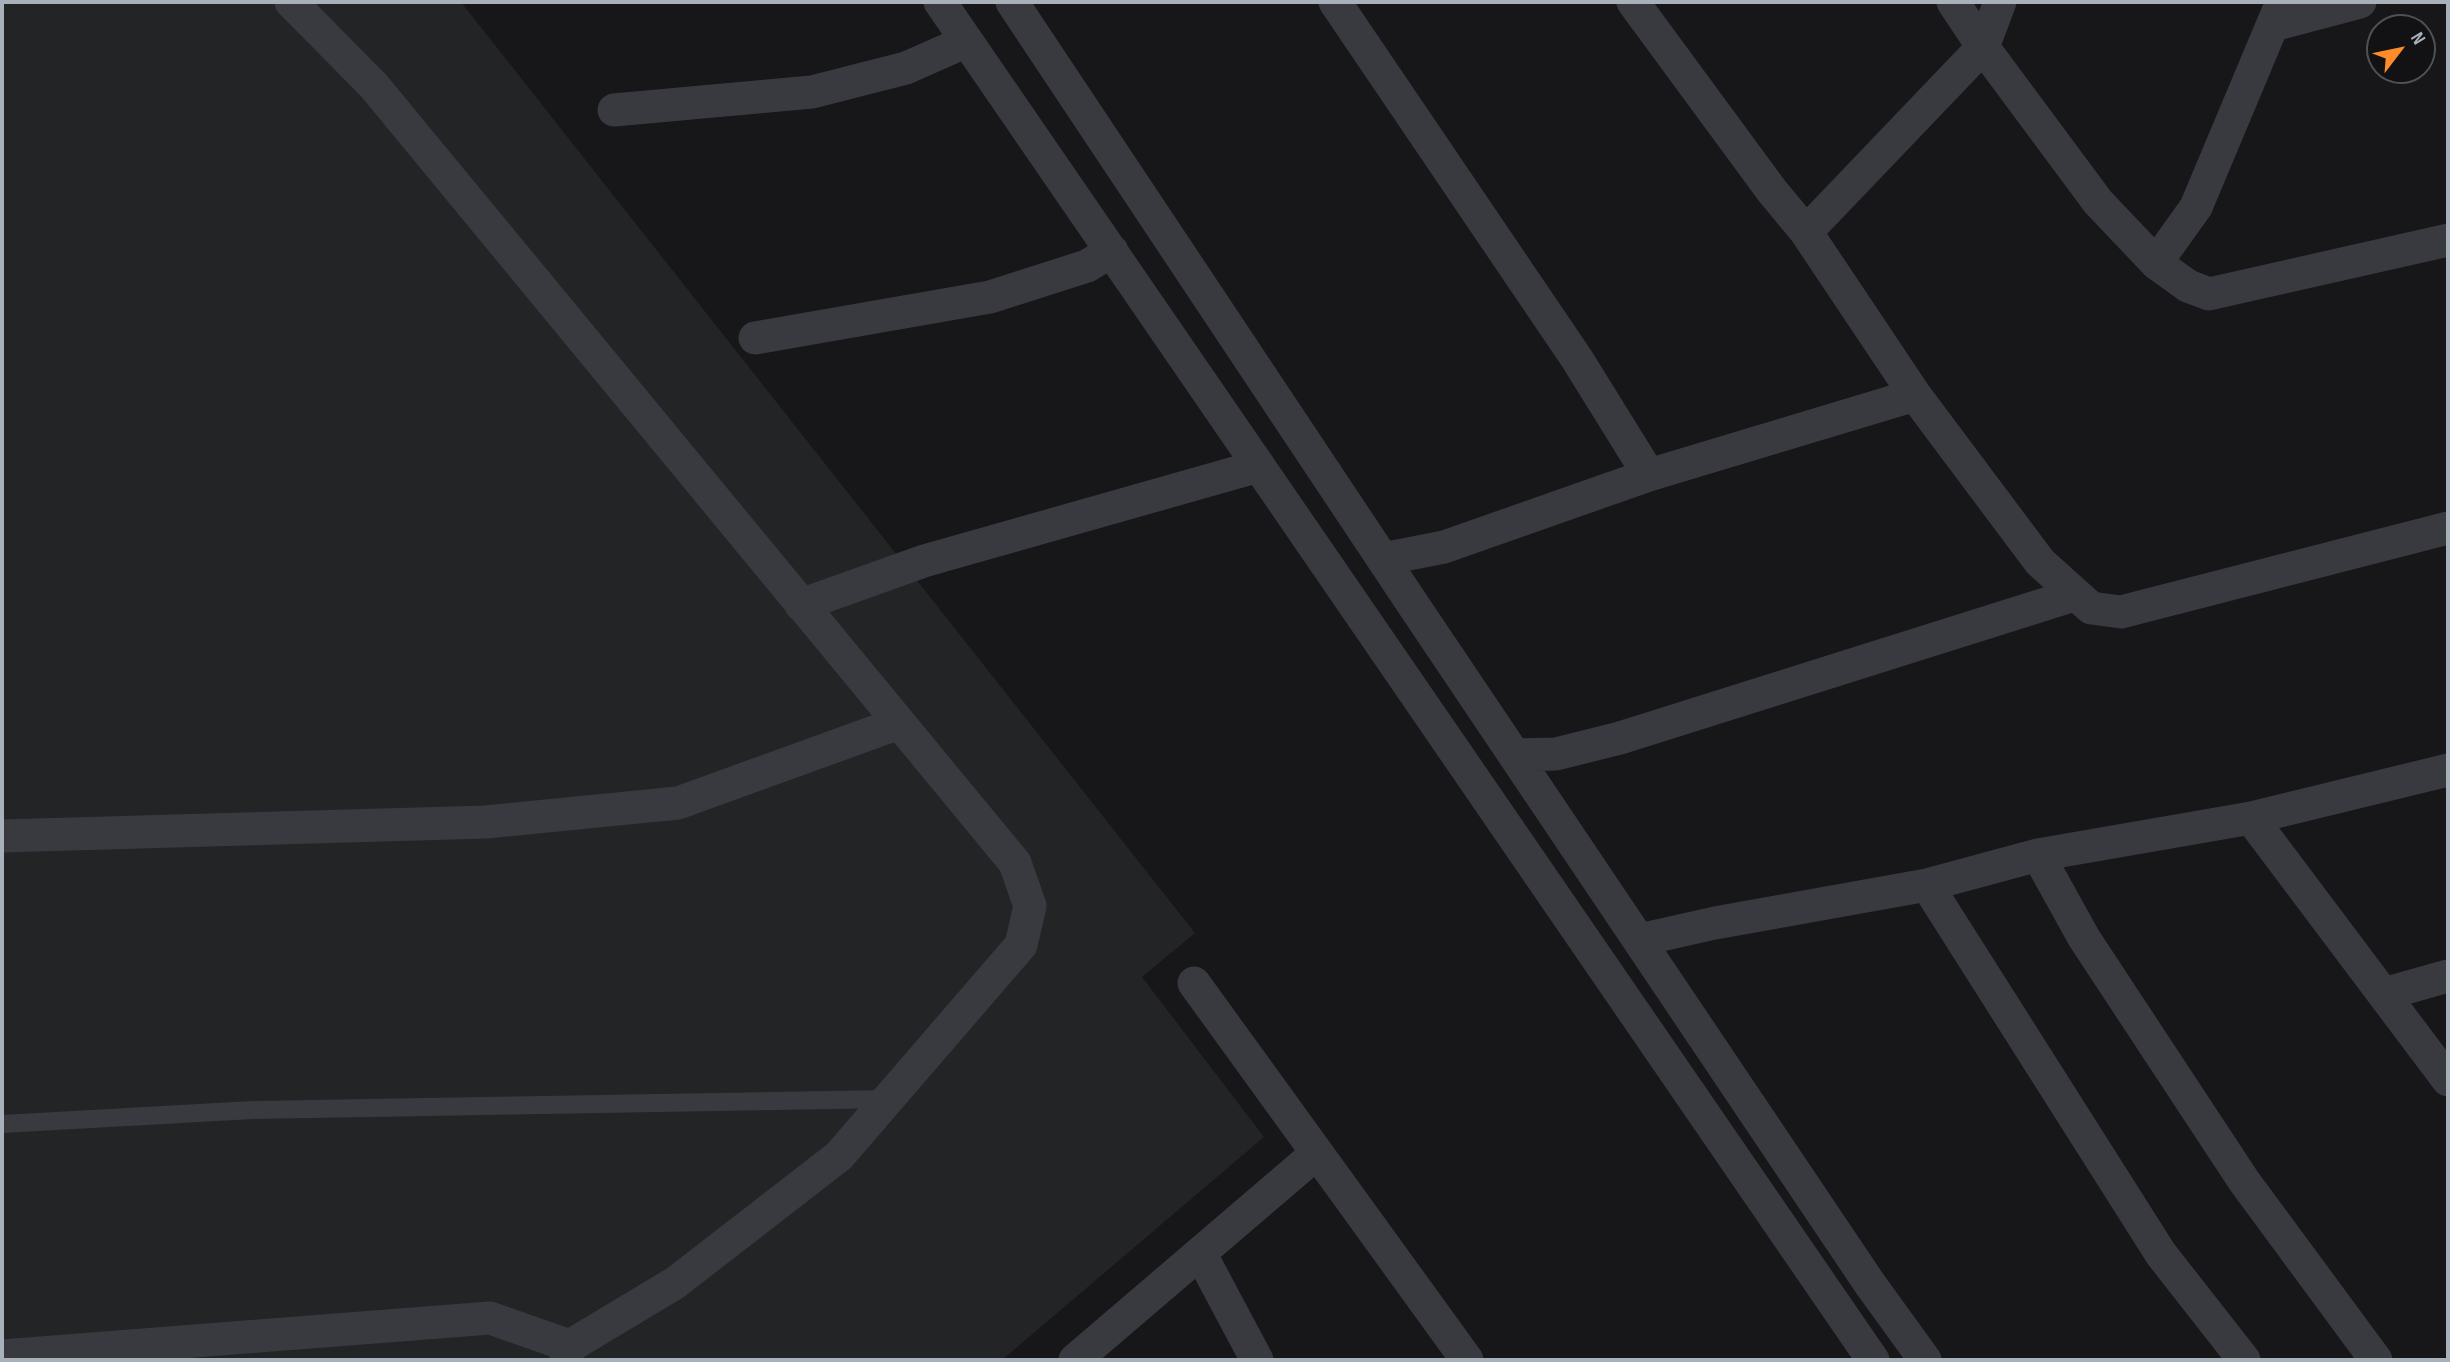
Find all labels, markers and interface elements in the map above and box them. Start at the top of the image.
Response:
north arrow [2366,14,2436,84]
text: N [2405,28,2430,49]

